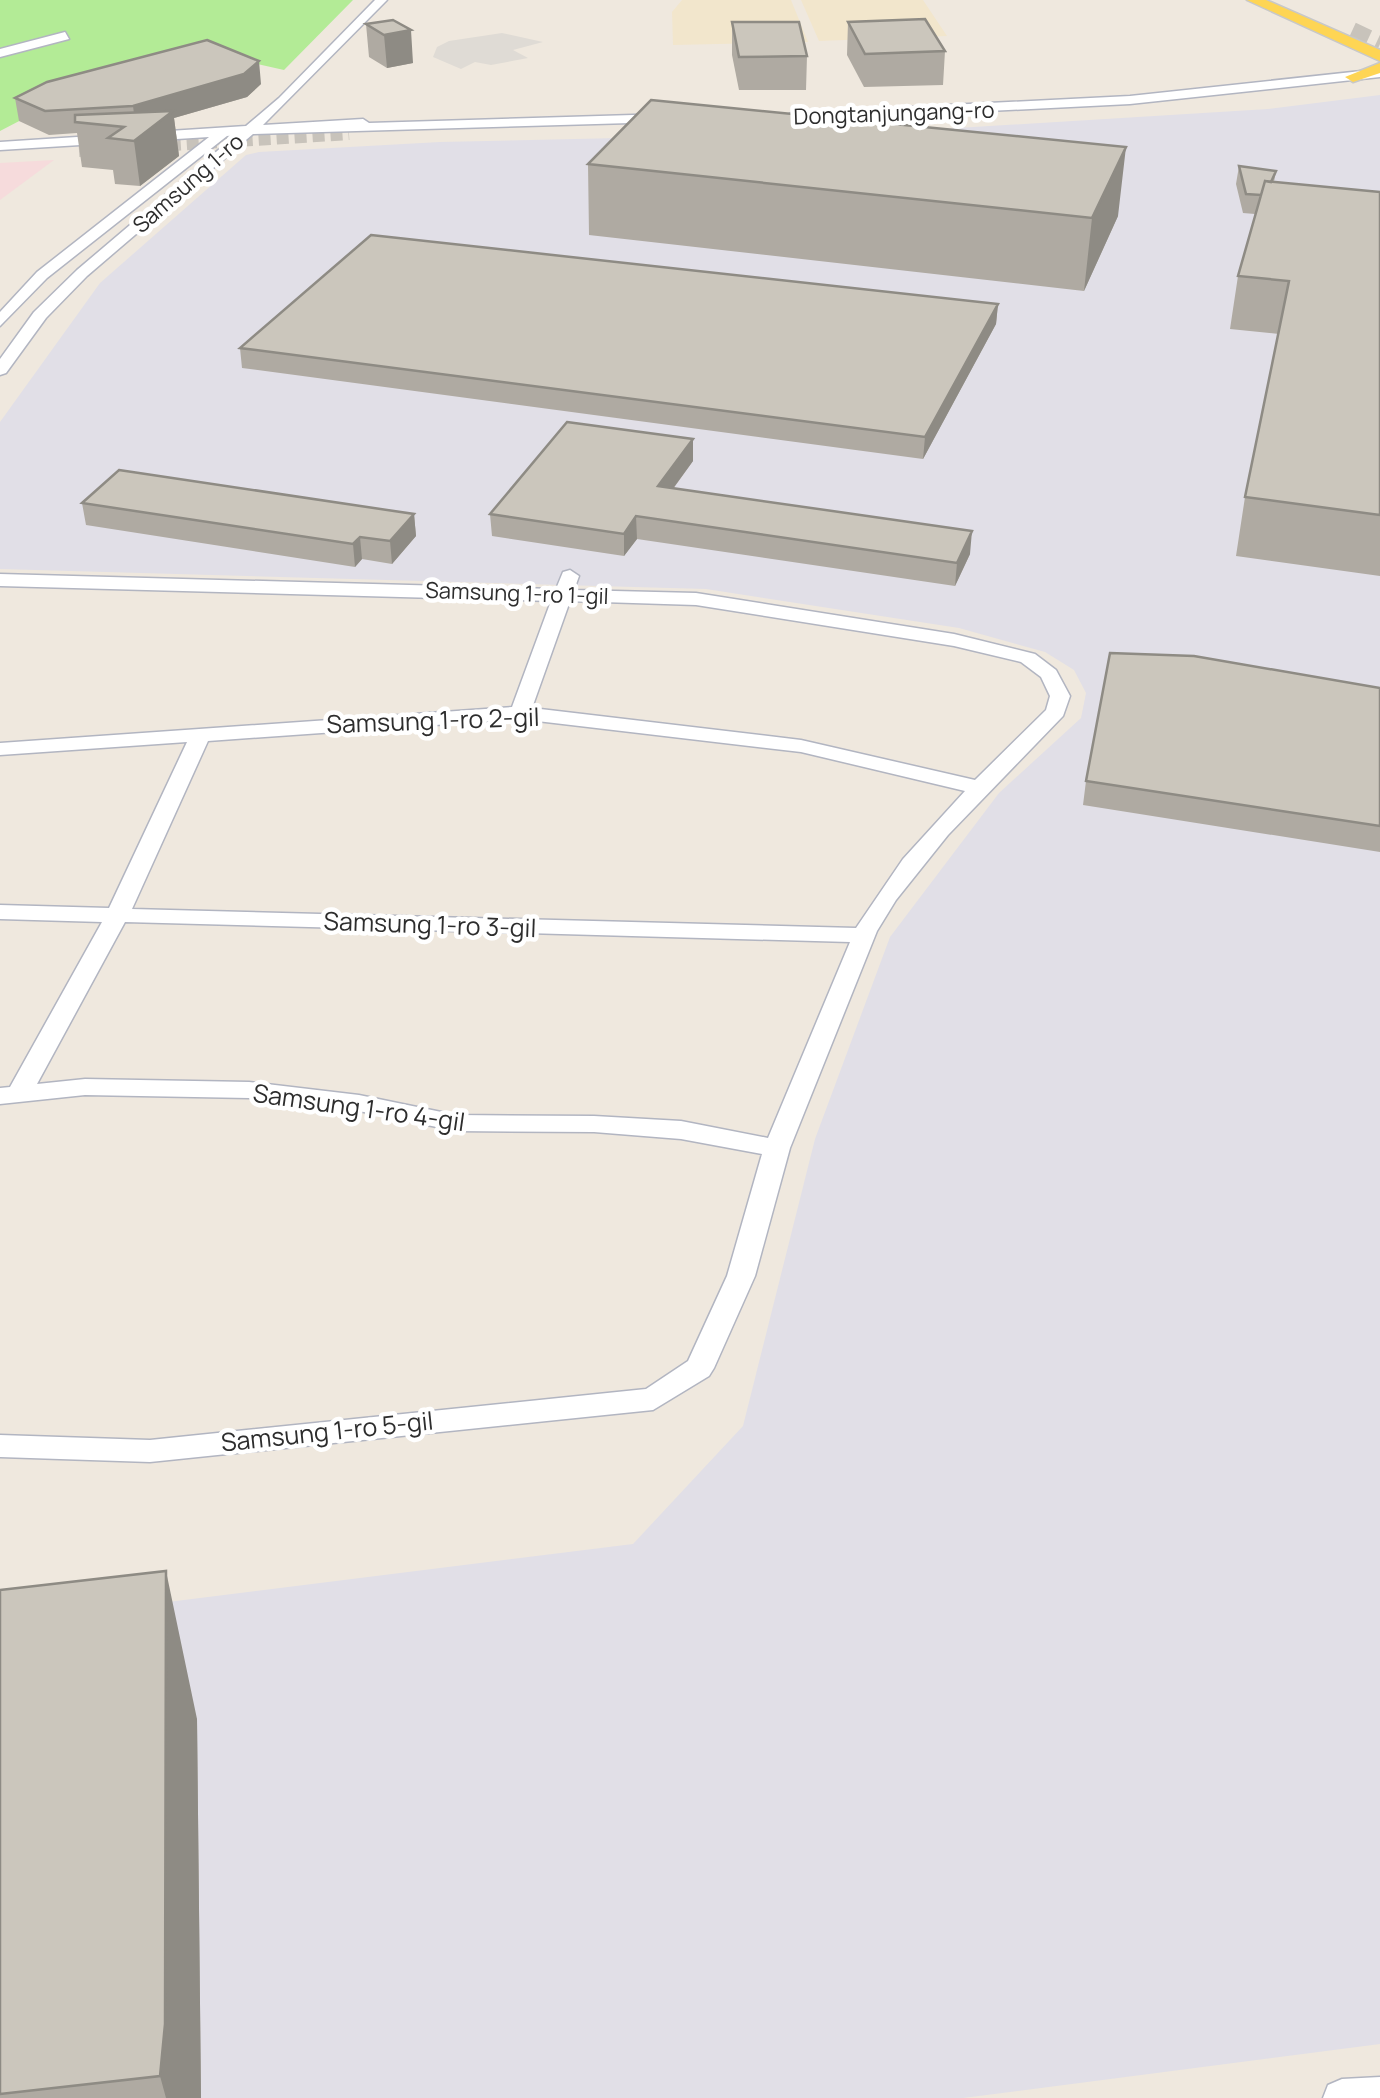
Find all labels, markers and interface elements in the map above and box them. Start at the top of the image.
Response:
street label: Dongtanjungang-ro [793,95,995,131]
street label: Samsung 1-ro [126,126,250,240]
street label: Samsung 1-ro 1-gil [425,575,609,611]
street label: Samsung 1-ro 2-gil [326,699,540,741]
street label: Samsung 1-ro 3-gil [323,903,537,945]
street label: Samsung 1-ro 4-gil [251,1075,467,1139]
street label: Samsung 1-ro 5-gil [219,1402,435,1460]

